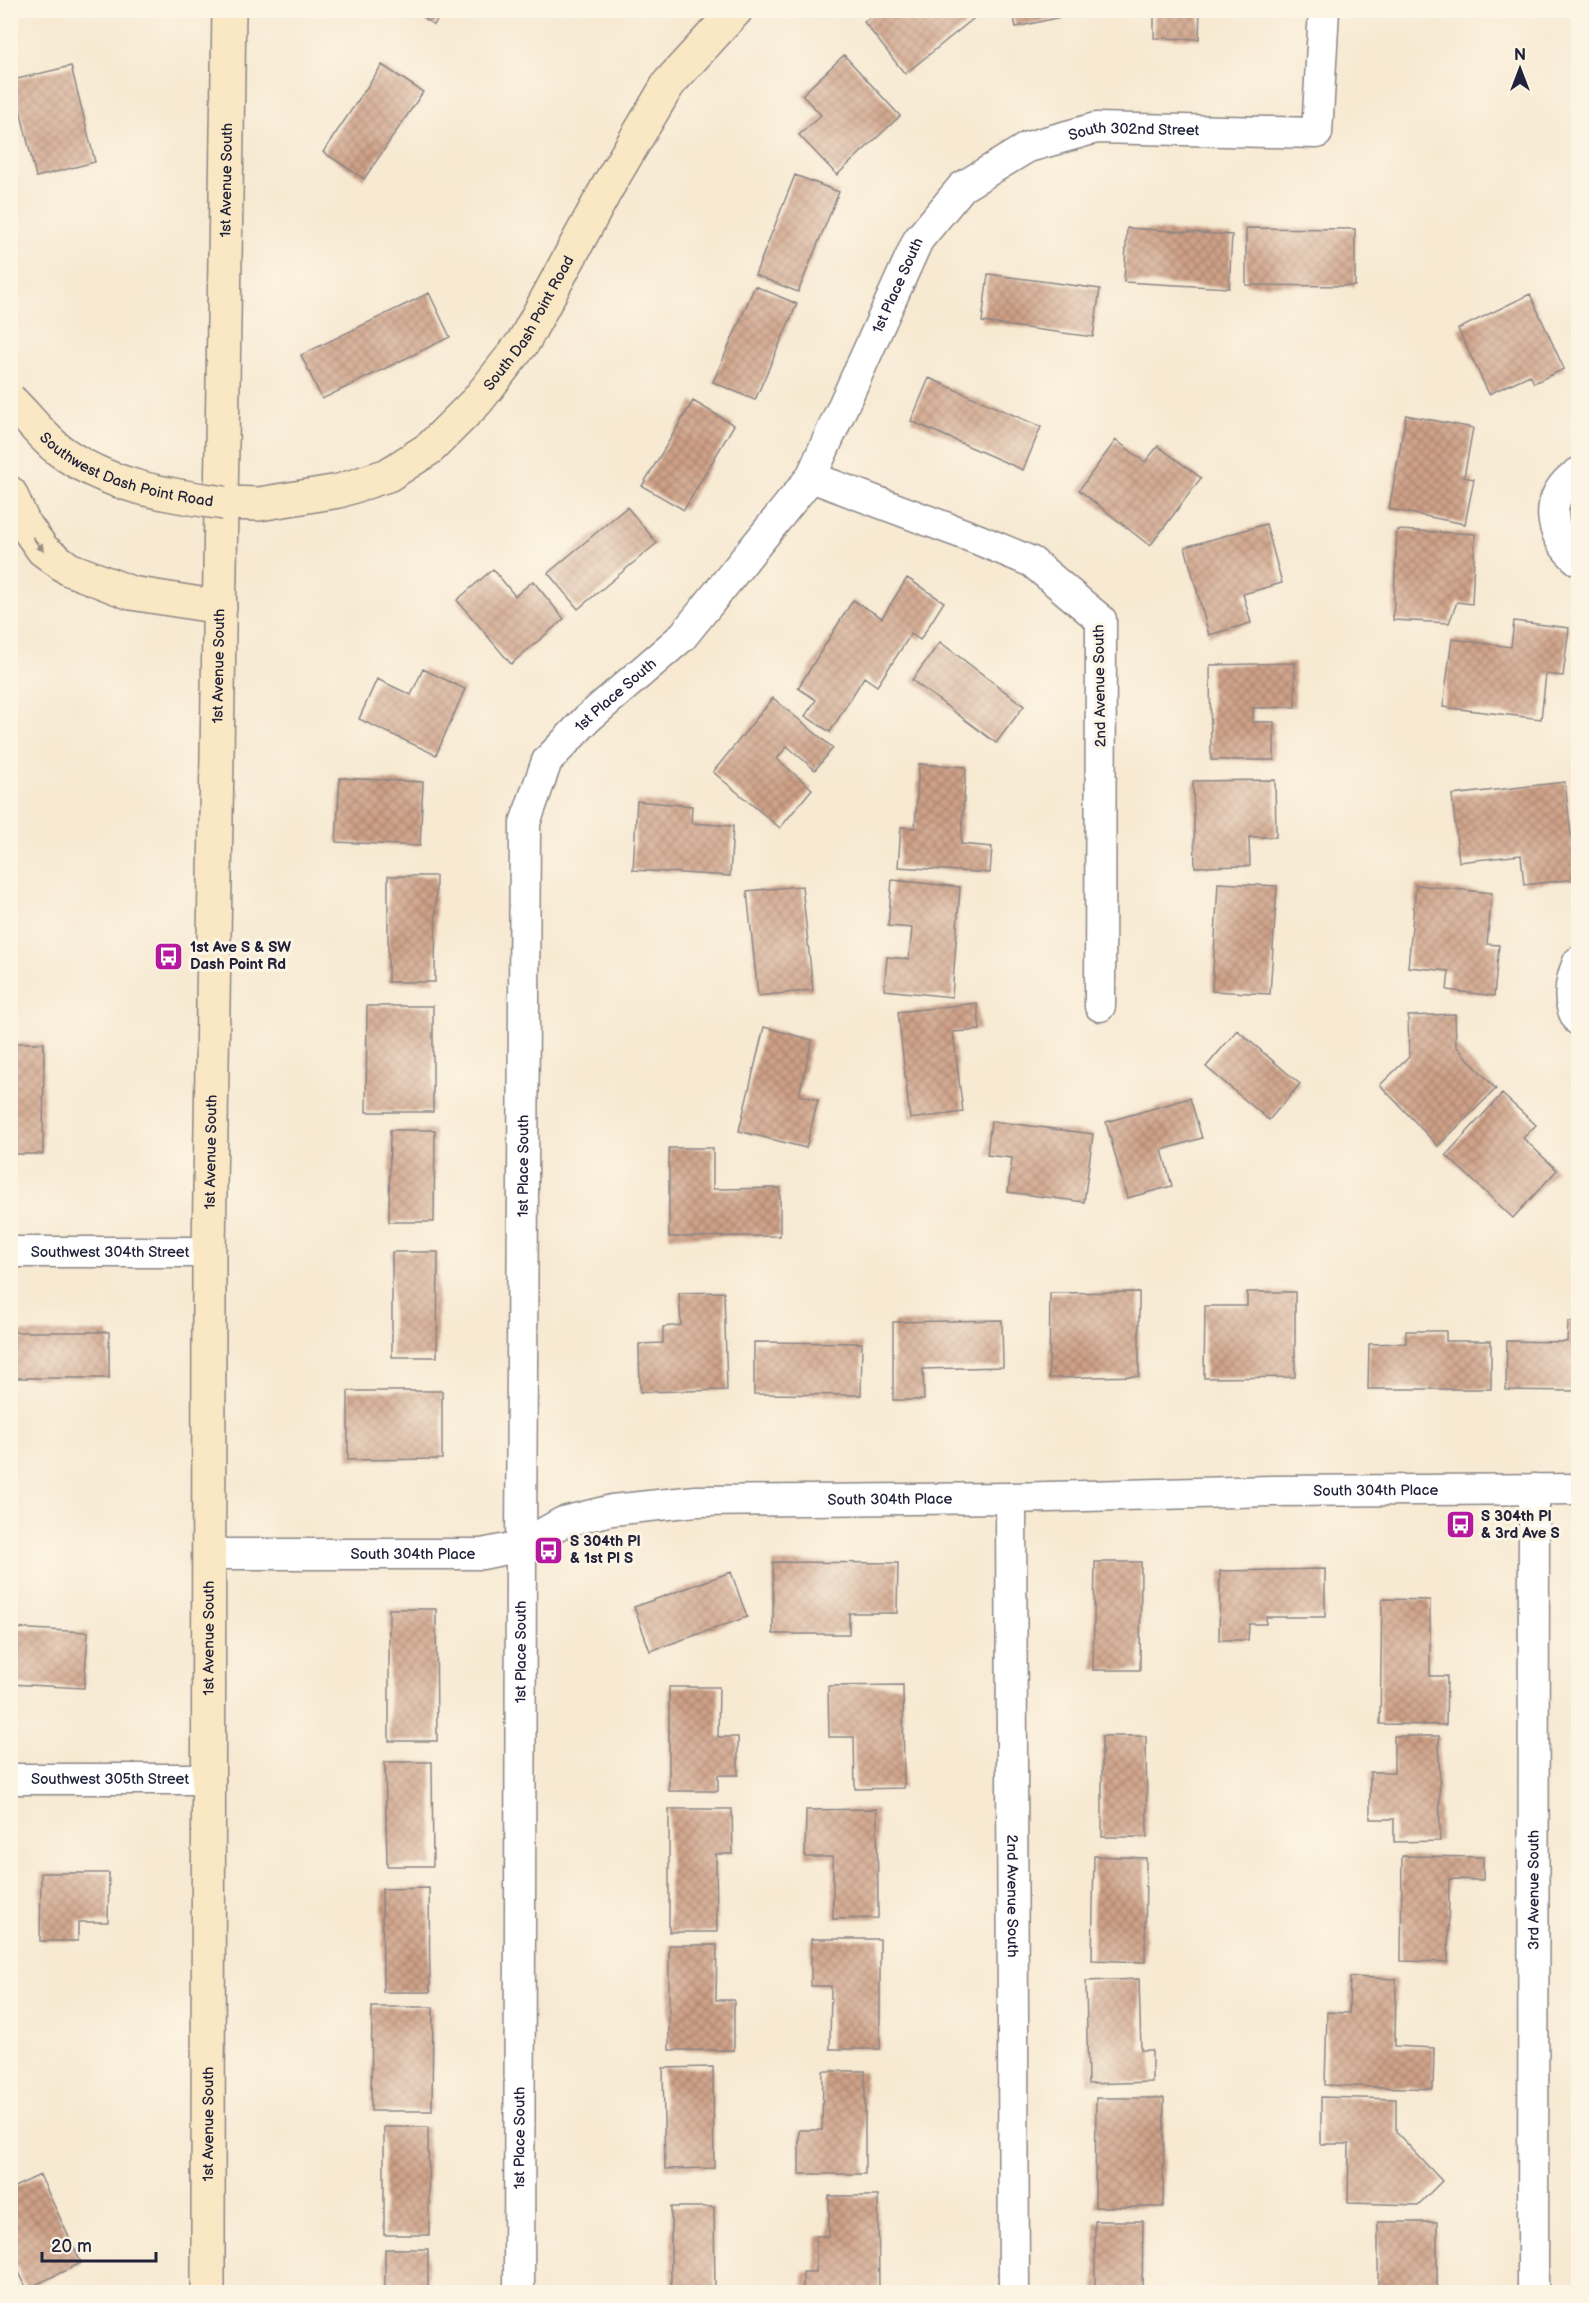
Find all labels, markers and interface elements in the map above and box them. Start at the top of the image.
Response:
north arrow [1490,39,1550,99]
text: N [1514,46,1526,65]
street label: South 302nd Street [1066,118,1200,145]
street label: 1st Avenue South [216,123,237,238]
street label: 1st Place South [868,235,927,336]
street label: South Dash Point Road [479,252,578,394]
street label: Southwest Dash Point Road [36,428,215,511]
one-way arrow [32,536,44,551]
street label: 1st Avenue South [208,609,229,724]
street label: 2nd Avenue South [1089,624,1111,748]
street label: 1st Place South [570,654,660,736]
place label: 1st Ave S & SW Dash Point Rd [190,938,291,974]
bus stop icon: 1st Ave S & SW Dash Point Rd [153,940,185,972]
street label: 1st Avenue South [200,1094,221,1210]
street label: 1st Place South [513,1115,533,1217]
street label: Southwest 304th Street [31,1243,190,1262]
street label: South 304th Place [1313,1480,1438,1500]
street label: South 304th Place [827,1489,953,1509]
place label: S 304th Pl & 3rd Ave S [1481,1507,1560,1543]
bus stop icon: S 304th Pl & 3rd Ave S [1444,1509,1476,1541]
place label: S 304th Pl & 1st Pl S [570,1532,641,1568]
bus stop icon: S 304th Pl & 1st Pl S [533,1534,565,1566]
street label: South 304th Place [350,1545,476,1564]
street label: 1st Avenue South [199,1581,218,1695]
street label: 1st Place South [511,1601,530,1703]
street label: Southwest 305th Street [31,1770,189,1789]
street label: 3rd Avenue South [1524,1830,1543,1950]
street label: 2nd Avenue South [1003,1835,1022,1957]
street label: 1st Avenue South [199,2067,218,2181]
street label: 1st Place South [510,2087,529,2189]
scale bar [42,2225,156,2263]
text: 20 m [51,2236,92,2257]

